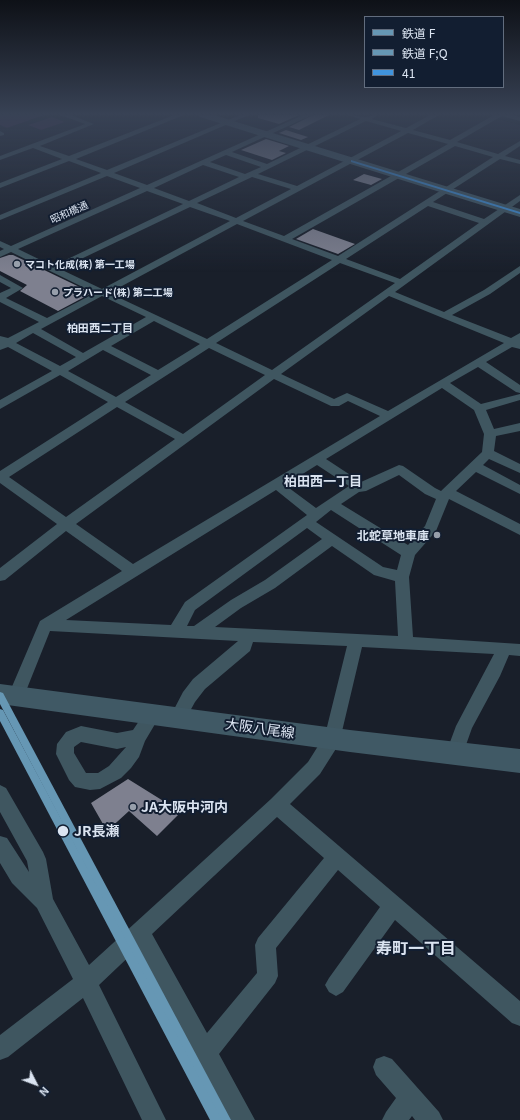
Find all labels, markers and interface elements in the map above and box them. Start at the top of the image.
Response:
legend [364,16,504,88]
text: 鉄道 F [402,24,435,41]
text: 鉄道 F;Q [402,44,448,61]
text: 41 [402,64,415,81]
street label: 昭和橋通 [48,198,90,226]
place label: マコト化成(株) 第一工場 [25,258,135,270]
marker: マコト化成(株) 第一工場 [12,259,22,269]
place label: プラハード(株) 第二工場 [63,286,173,298]
marker: プラハード(株) 第二工場 [50,287,60,297]
district label: 柏田西二丁目 [67,321,133,335]
district label: 柏田西一丁目 [284,473,362,489]
place label: 北蛇草地車庫 [357,528,429,542]
marker: 北蛇草地車庫 [432,530,442,540]
street label: 大阪八尾線 [224,715,296,741]
place label: JA大阪中河内 [141,799,228,815]
marker: JA大阪中河内 [128,802,138,812]
place label: JR長瀬 [74,823,119,839]
marker: JR長瀬 [56,824,70,838]
district label: 寿町一丁目 [376,938,456,958]
north arrow [16,1064,56,1104]
text: N [36,1084,54,1100]

